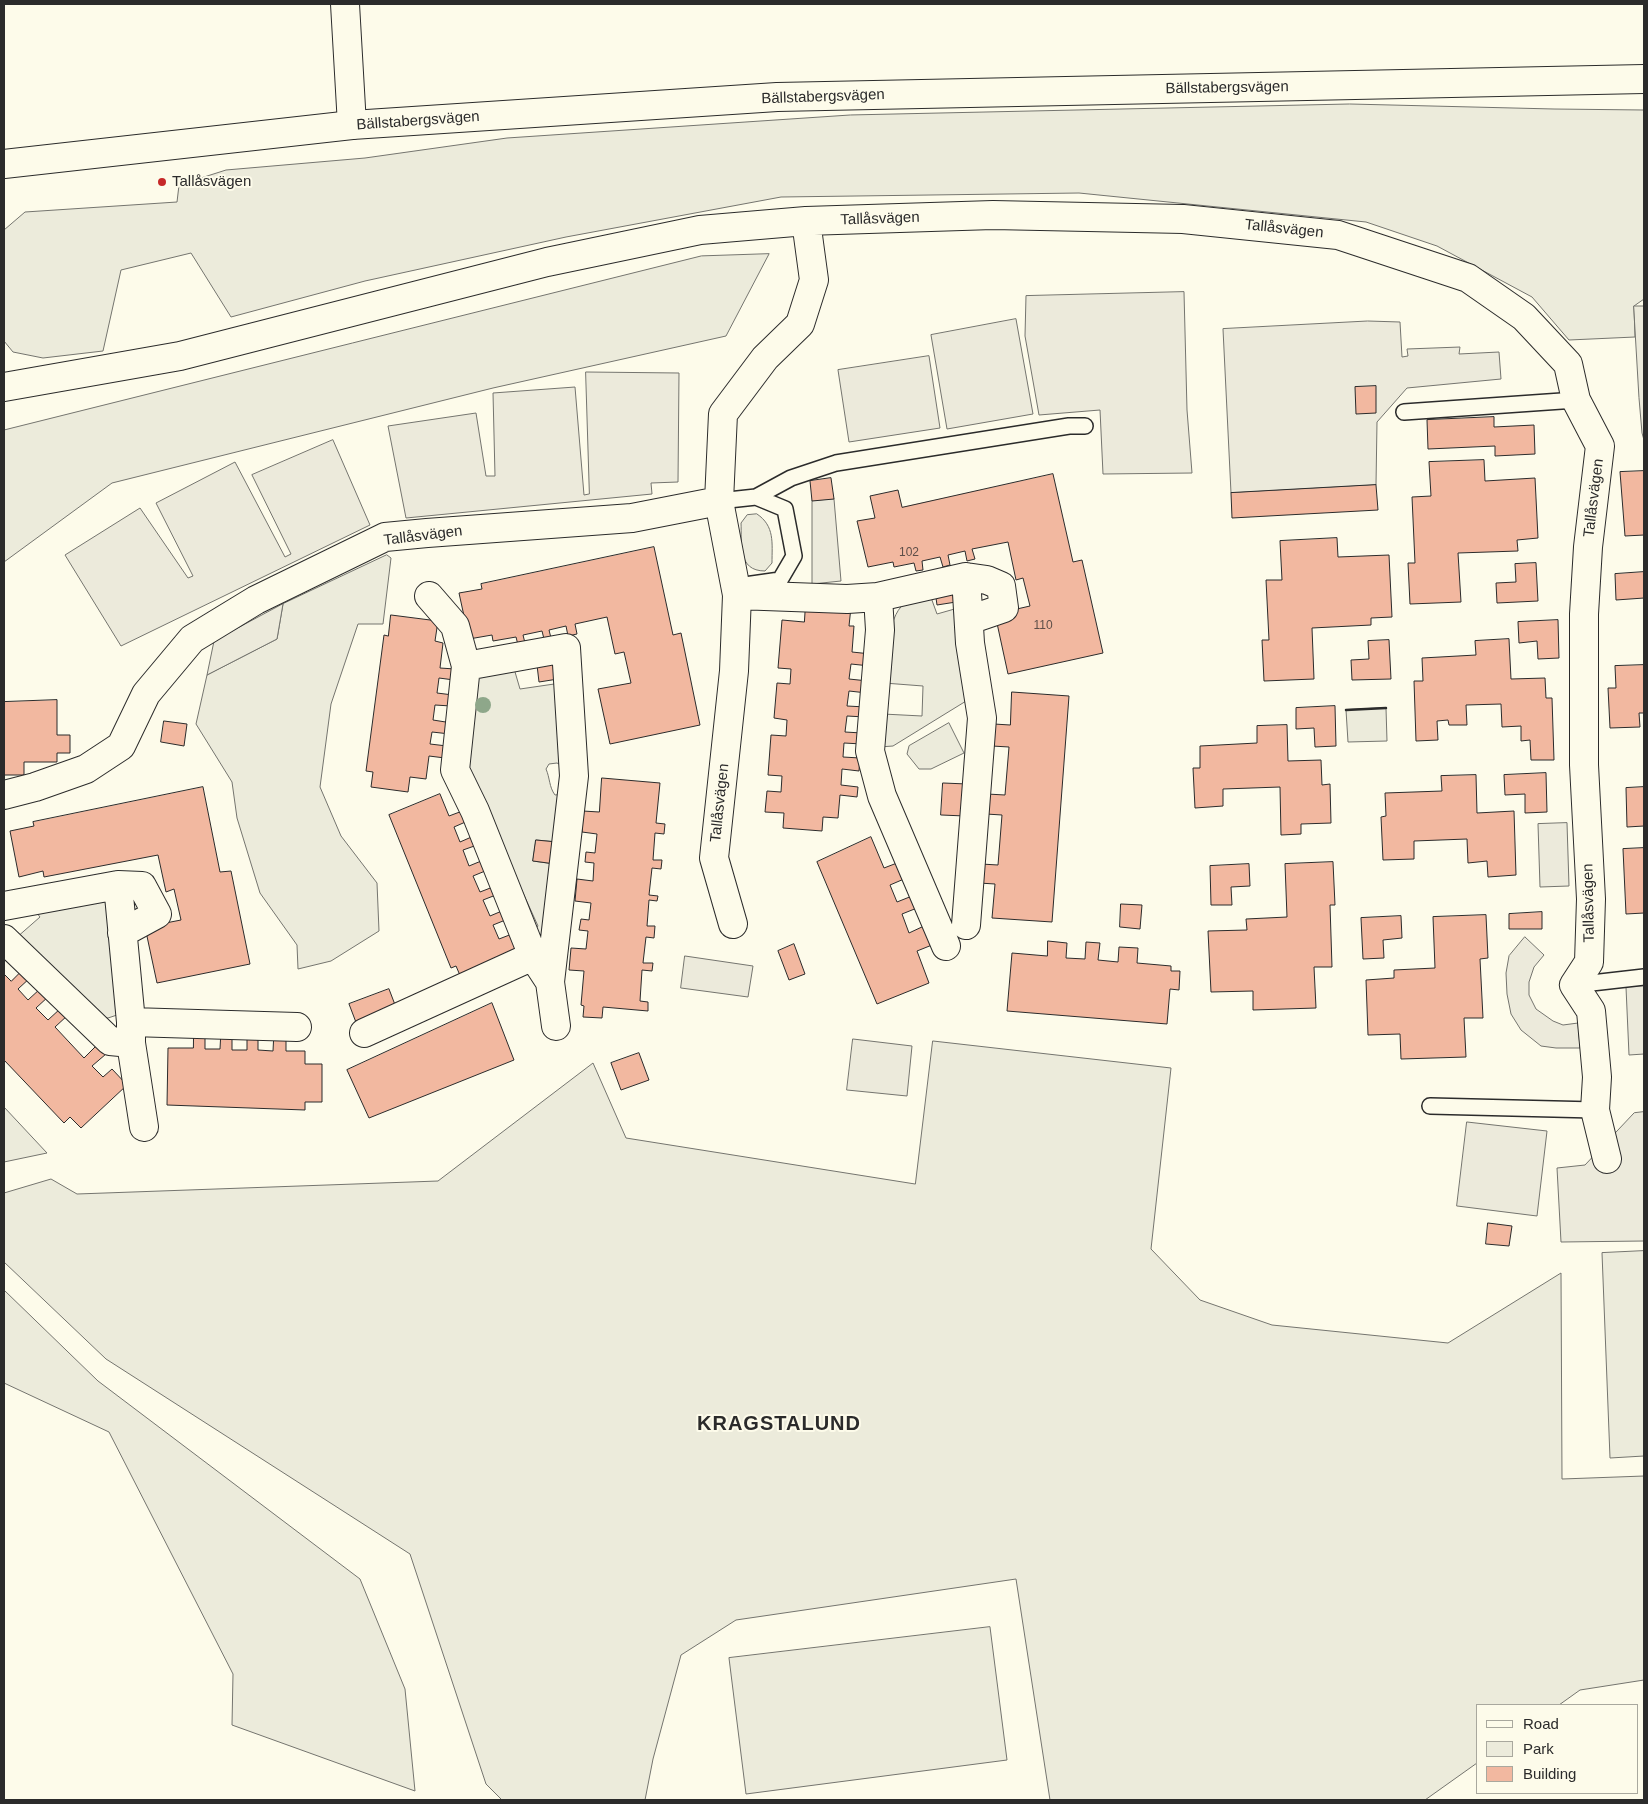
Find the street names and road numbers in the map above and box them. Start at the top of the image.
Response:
street label: Bällstabergsvägen [1165,78,1289,98]
street label: Bällstabergsvägen [761,86,885,108]
street label: Bällstabergsvägen [356,108,480,134]
street label: Tallåsvägen [840,209,920,229]
street label: Tallåsvägen [1244,216,1324,242]
street label: Tallåsvägen [1580,458,1608,538]
street label: Tallåsvägen [383,522,463,550]
street label: Tallåsvägen [707,763,733,843]
street label: Tallåsvägen [1579,863,1599,943]

